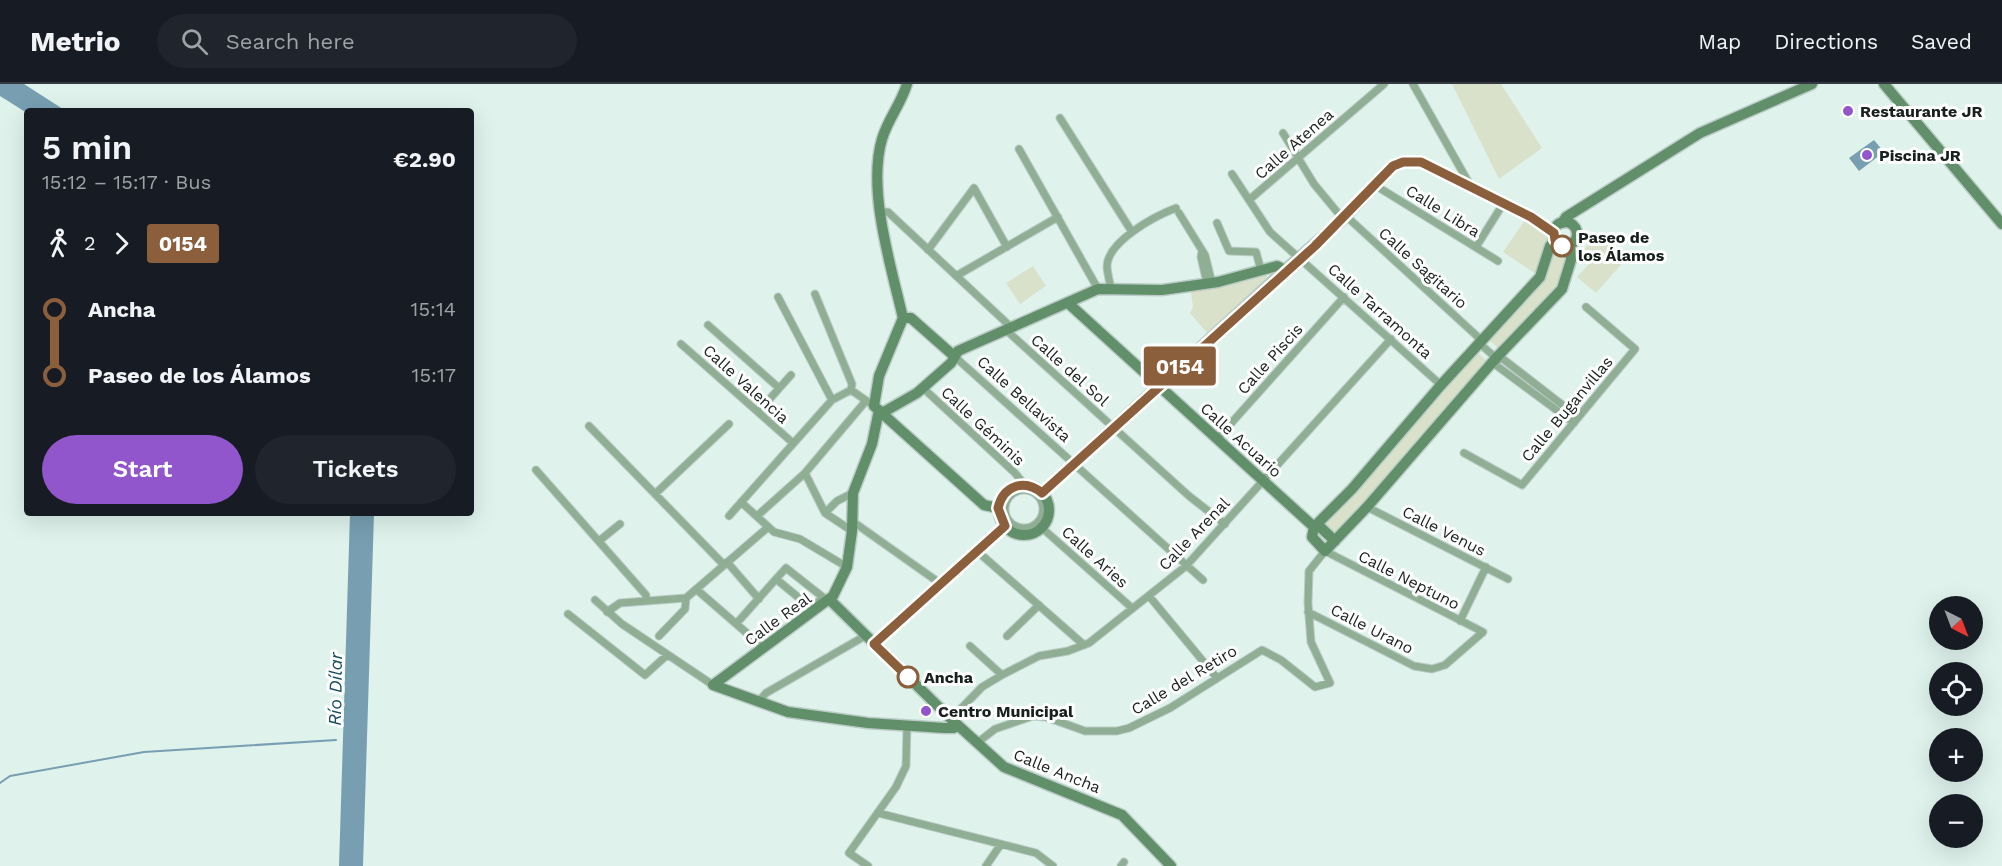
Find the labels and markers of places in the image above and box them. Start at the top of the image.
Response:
place label: Restaurante JR [1860,102,1982,121]
marker: Restaurante JR [1841,104,1855,118]
place label: Piscina JR [1879,146,1961,165]
marker: Piscina JR [1860,148,1874,162]
place label: Paseo de los Álamos [1578,228,1665,265]
marker: Paseo de los Álamos [1551,235,1573,257]
marker: Ancha [897,666,919,688]
place label: Ancha [924,668,974,687]
place label: Centro Municipal [938,702,1074,721]
marker: Centro Municipal [919,704,933,718]

